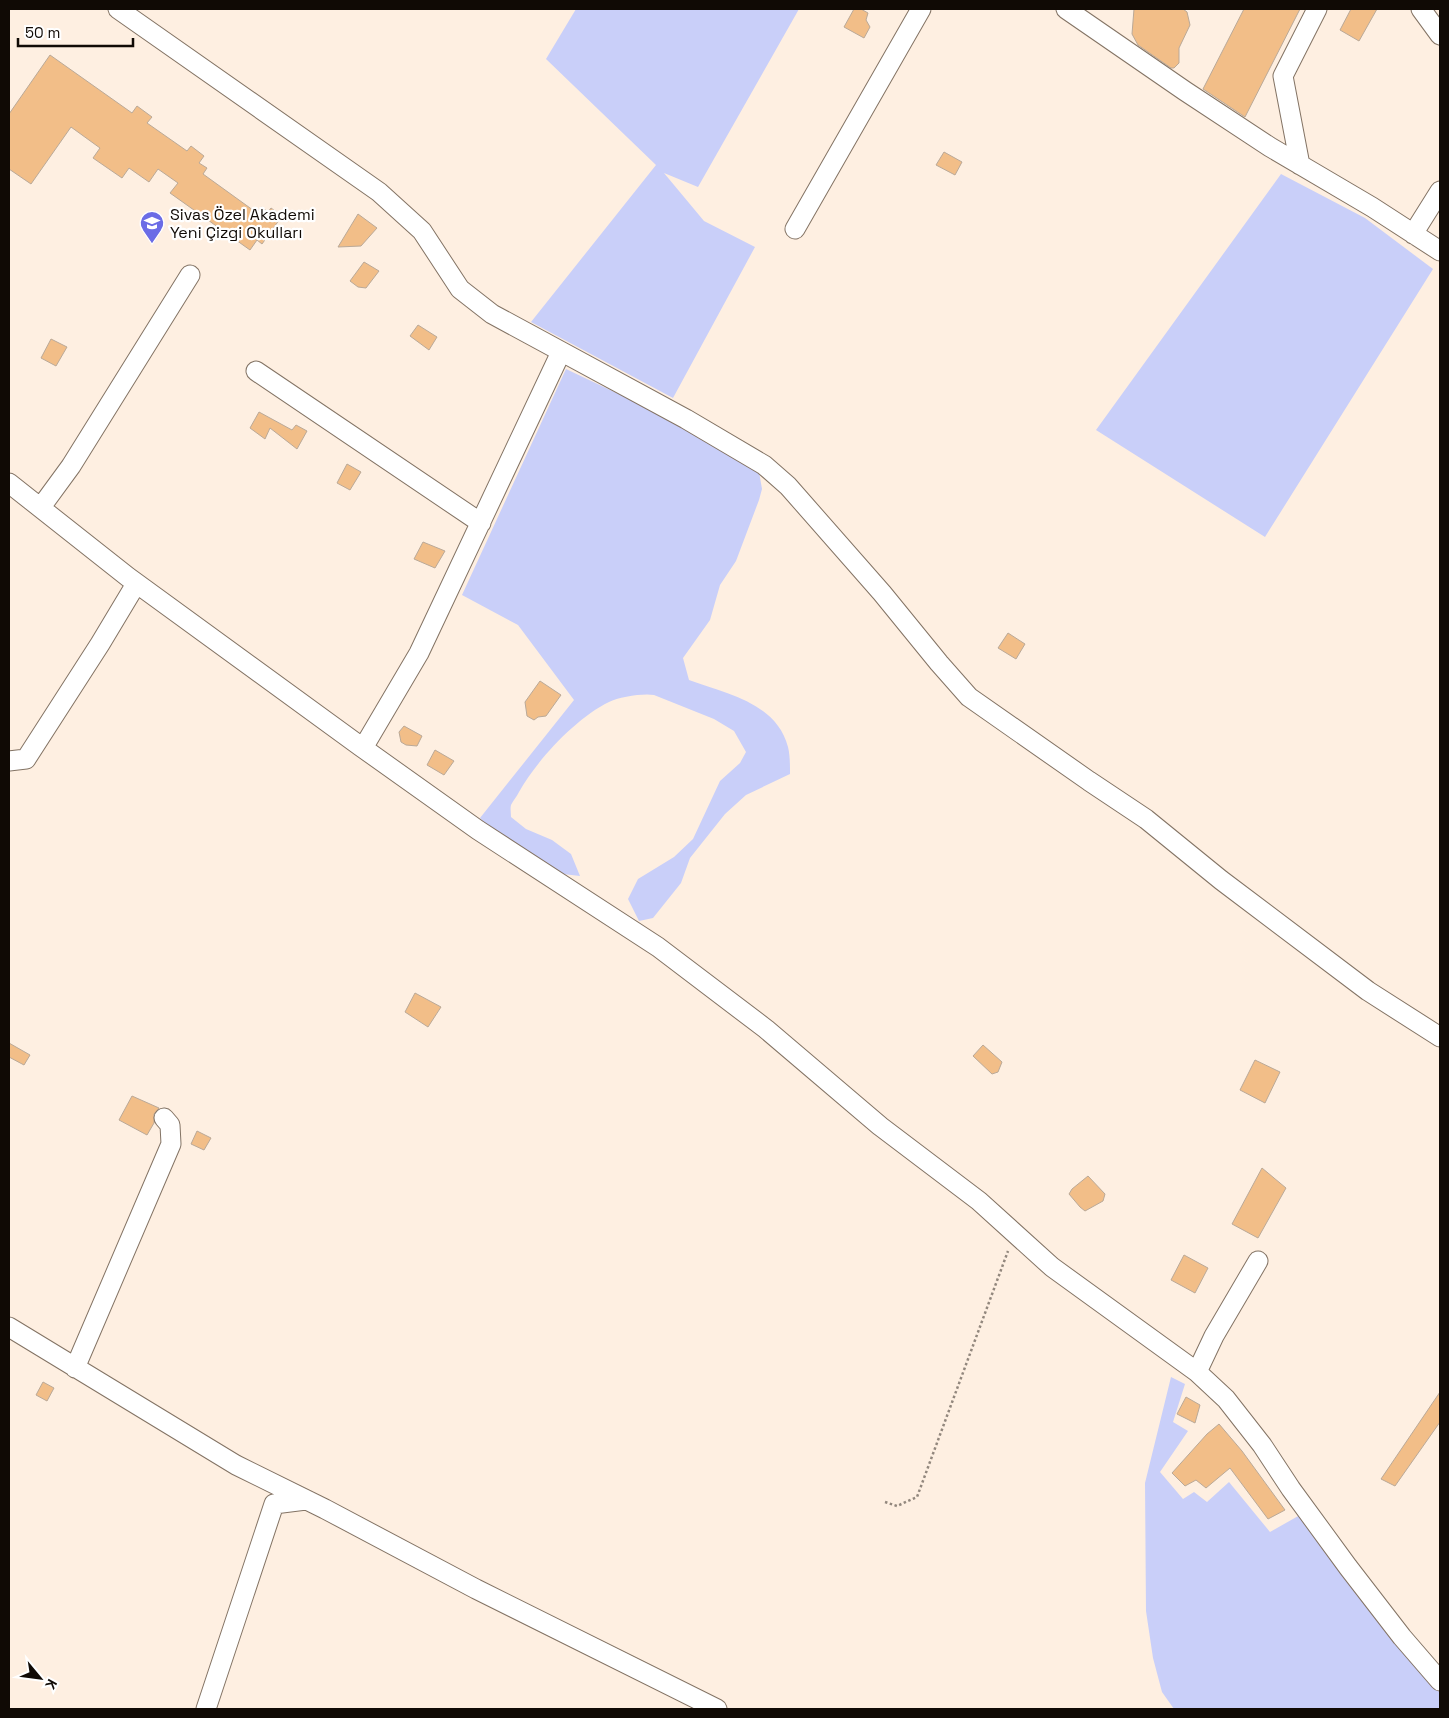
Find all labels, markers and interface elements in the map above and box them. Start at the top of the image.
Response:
scale bar [18,15,132,47]
text: 50 m [25,23,60,42]
place label: Sivas Özel Akademi Yeni Çizgi Okulları [170,204,315,243]
school or university icon: Sivas Özel Akademi Yeni Çizgi Okulları [139,210,165,244]
north arrow [15,1653,65,1703]
text: K [41,1676,61,1693]

